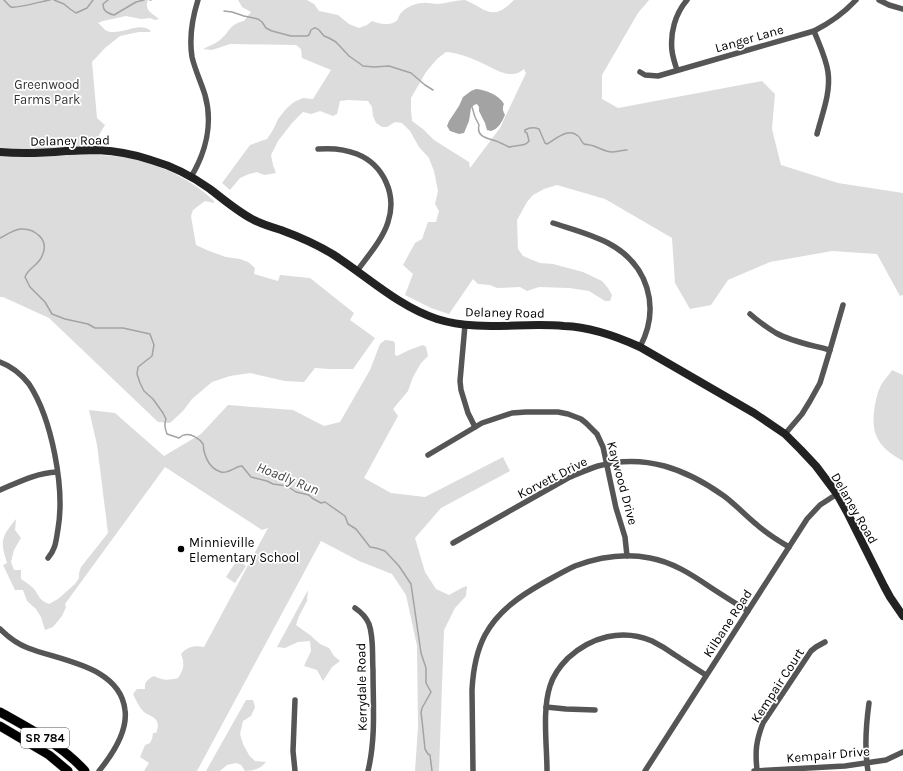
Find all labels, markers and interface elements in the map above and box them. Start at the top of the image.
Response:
street label: Langer Lane [713,21,785,55]
park label: Greenwood Farms Park [14,77,80,107]
street label: Delaney Road [30,132,110,149]
street label: Delaney Road [465,304,545,321]
street label: Kaywood Drive [604,440,641,527]
street label: Korvett Drive [515,453,590,501]
water label: Hoadly Run [254,458,321,499]
street label: Delaney Road [828,470,881,546]
place label: Minnieville Elementary School [189,535,299,565]
marker: Minnieville Elementary School [176,544,186,554]
street label: Kilbane Road [700,587,755,660]
street label: Kerrydale Road [353,643,370,731]
street label: Kempair Court [748,645,807,725]
road number: SR 784 [21,728,69,748]
street label: Kempair Drive [786,743,871,766]

